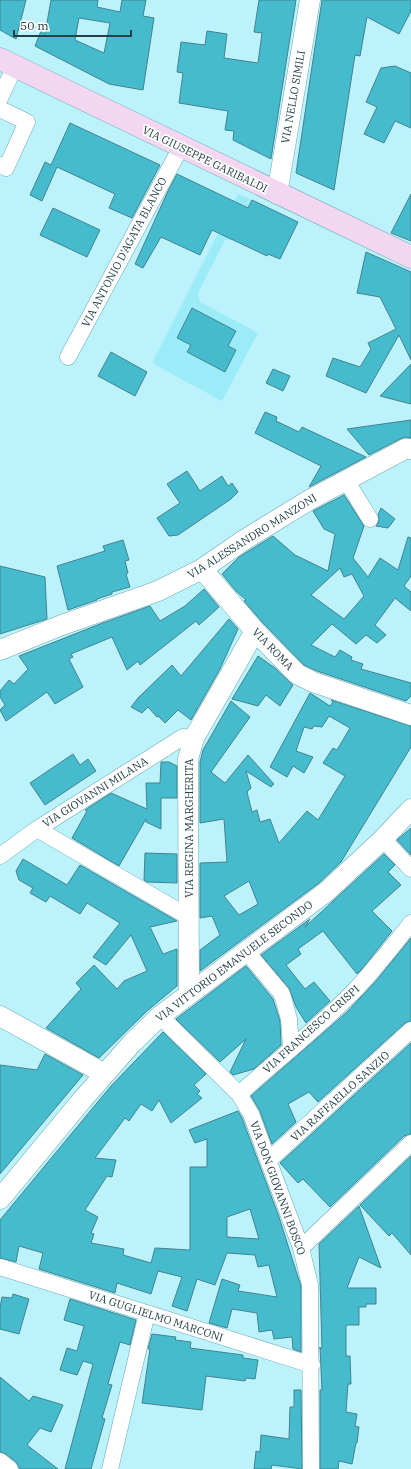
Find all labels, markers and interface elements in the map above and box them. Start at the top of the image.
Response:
scale bar [14,12,131,38]
text: 50 m [20,18,49,33]
street label: VIA NELLO SIMILI [278,49,308,145]
street label: VIA GIUSEPPE GARIBALDI [140,123,270,195]
street label: VIA ANTONIO D'AGATA BLANCO [78,174,170,329]
street label: VIA ALESSANDRO MANZONI [185,490,319,582]
street label: VIA ROMA [249,625,297,673]
street label: VIA GIOVANNI MILANA [40,754,151,830]
street label: VIA REGINA MARGHERITA [182,758,196,898]
street label: VIA VITTORIO EMANUELE SECONDO [153,897,315,1025]
street label: VIA FRANCESCO CRISPI [260,982,362,1076]
street label: VIA RAFFAELLO SANZIO [288,1048,393,1144]
street label: VIA DON GIOVANNI BOSCO [247,1119,309,1257]
street label: VIA GUGLIELMO MARCONI [87,1288,225,1344]

